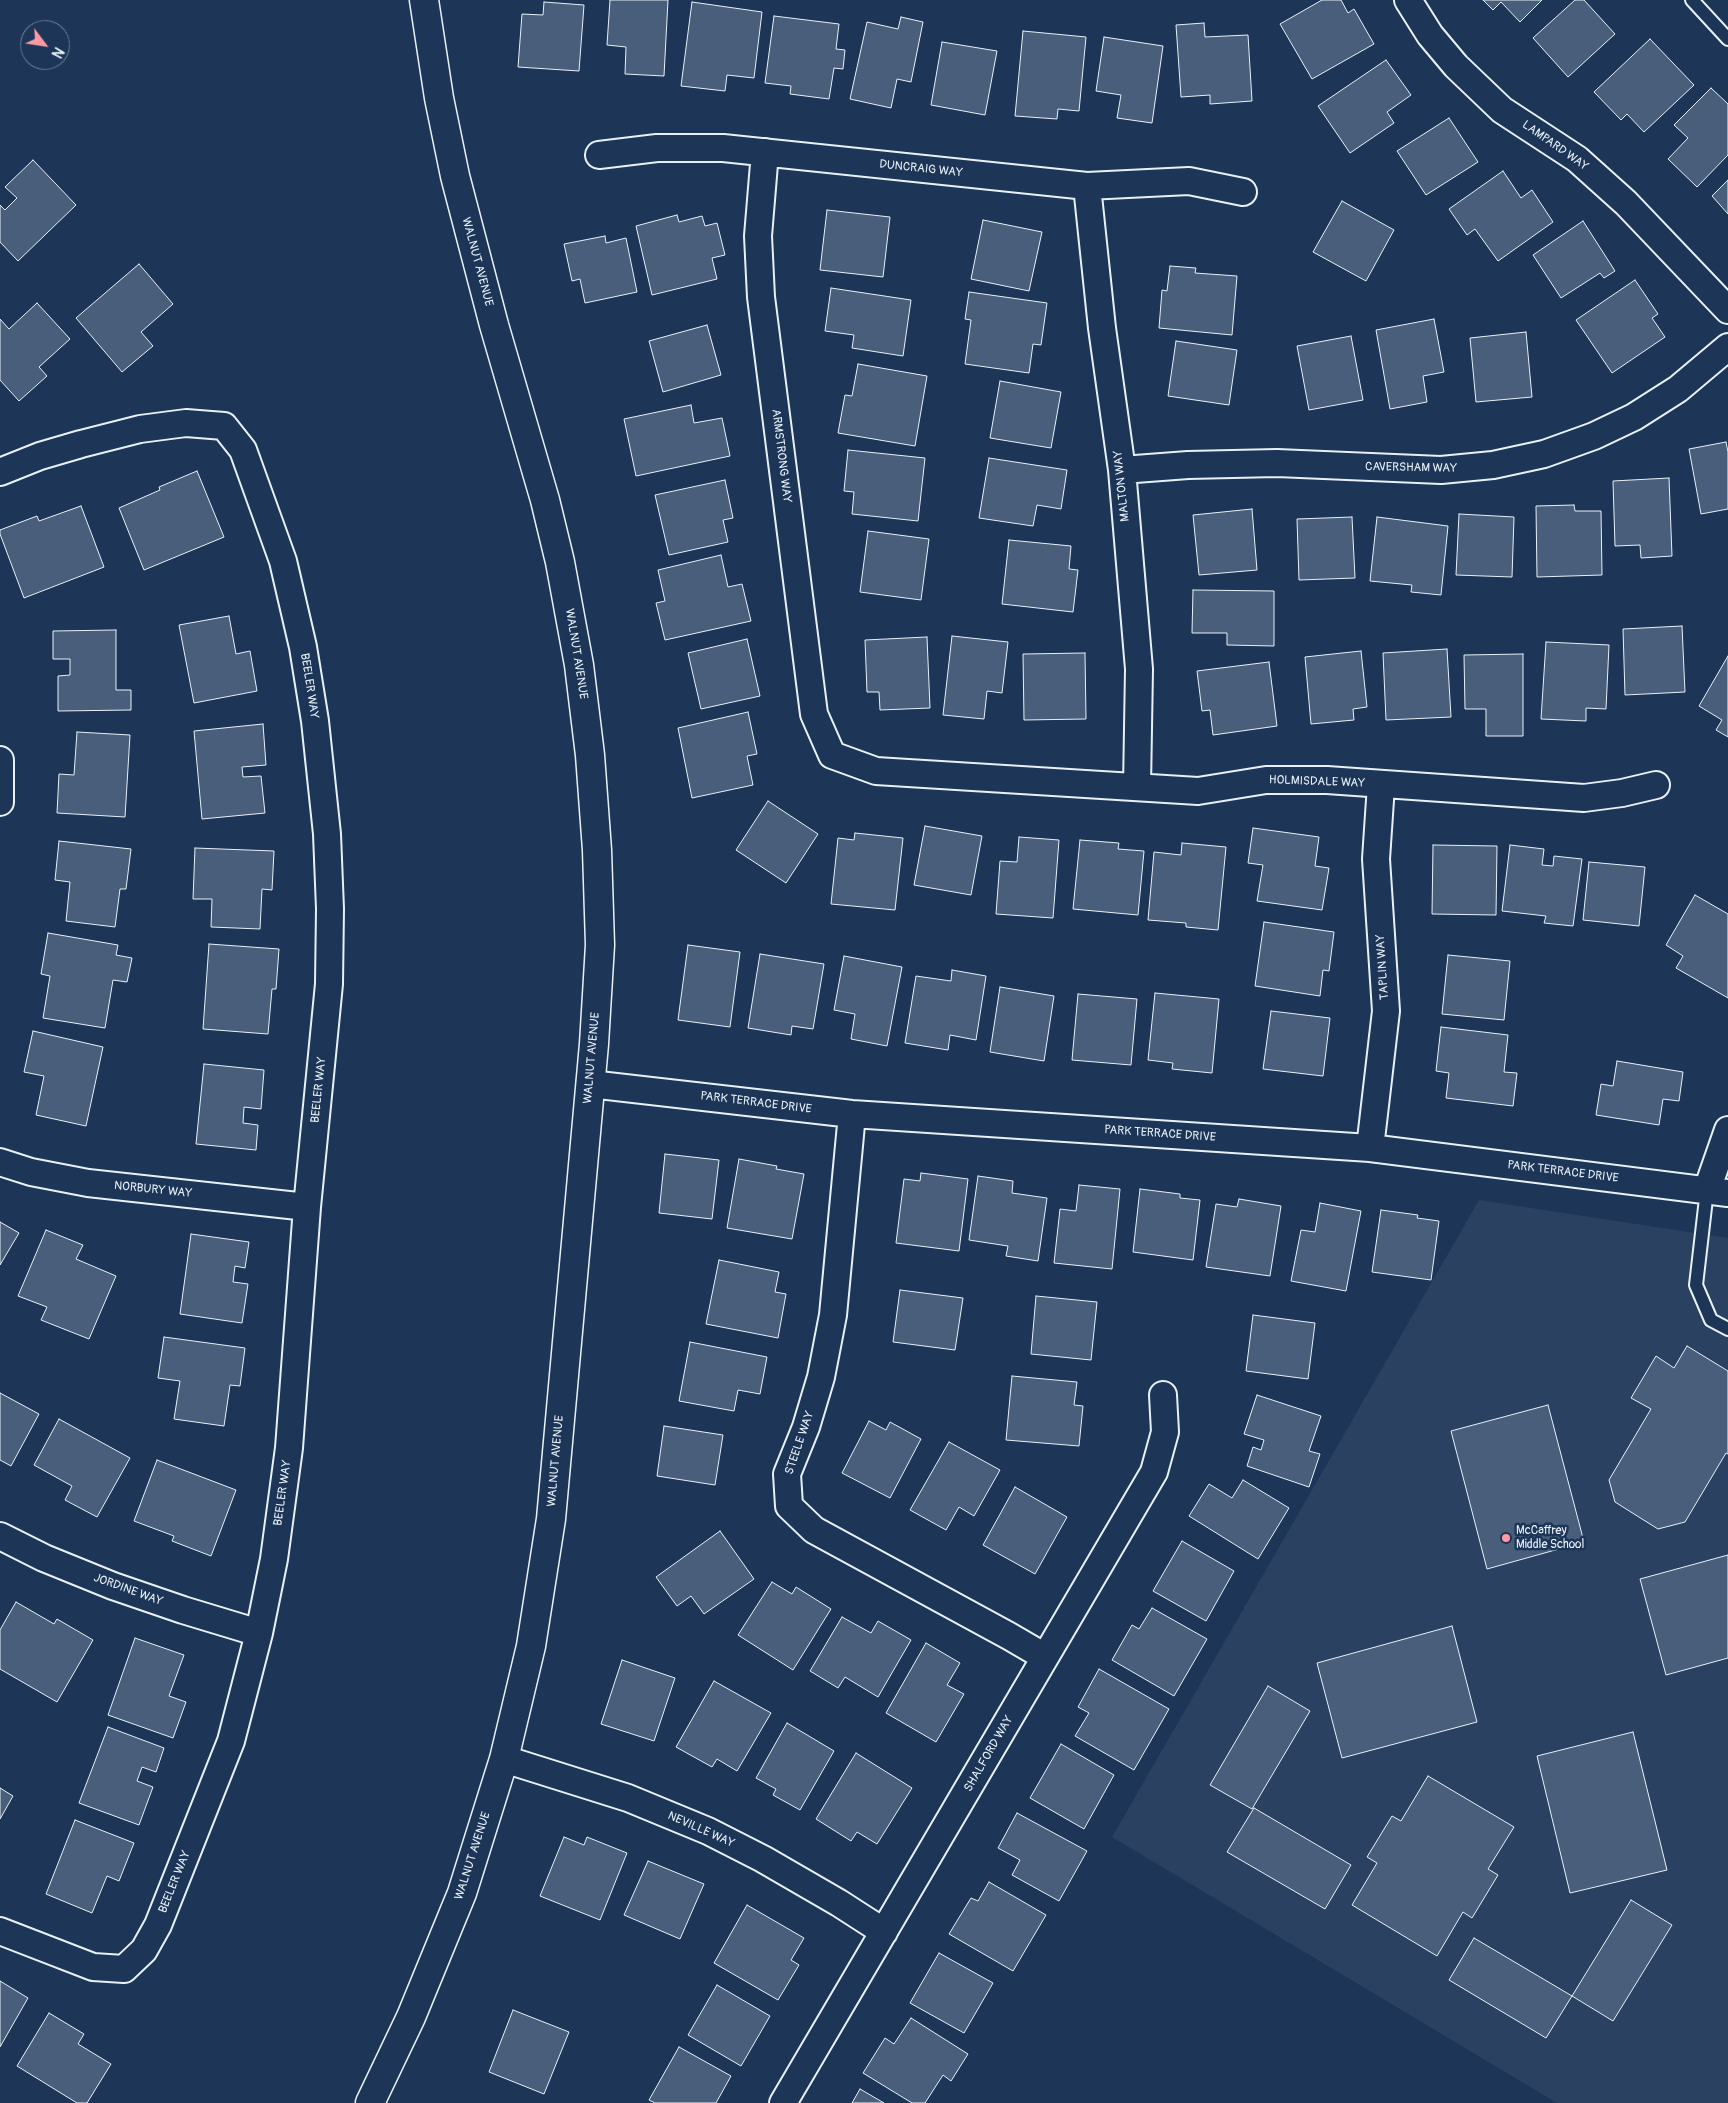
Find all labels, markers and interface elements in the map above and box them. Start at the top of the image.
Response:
north arrow [20,20,70,70]
text: N [48,44,67,61]
street label: LAMPARD WAY [1519,118,1591,174]
street label: DUNCRAIG WAY [879,157,963,181]
street label: WALNUT AVENUE [458,216,496,308]
street label: ARMSTRONG WAY [768,408,794,504]
street label: MALTON WAY [1111,450,1133,522]
street label: CAVERSHAM WAY [1365,460,1457,476]
street label: WALNUT AVENUE [562,608,590,700]
street label: BEELER WAY [297,652,321,720]
street label: HOLMISDALE WAY [1269,773,1365,791]
street label: TAPLIN WAY [1374,934,1392,1000]
street label: WALNUT AVENUE [581,1012,603,1104]
street label: BEELER WAY [308,1056,330,1124]
street label: PARK TERRACE DRIVE [700,1089,812,1117]
street label: PARK TERRACE DRIVE [1104,1123,1216,1145]
street label: PARK TERRACE DRIVE [1507,1158,1619,1186]
street label: NORBURY WAY [113,1179,193,1201]
street label: STEELE WAY [782,1409,818,1477]
street label: WALNUT AVENUE [545,1415,567,1507]
street label: BEELER WAY [271,1459,295,1527]
place label: McCaffrey Middle School [1516,1524,1584,1552]
marker: McCaffrey Middle School [1500,1532,1512,1544]
street label: JORDINE WAY [91,1571,165,1609]
street label: SHALFORD WAY [961,1713,1017,1795]
street label: NEVILLE WAY [665,1809,737,1851]
street label: WALNUT AVENUE [452,1810,494,1902]
street label: BEELER WAY [156,1849,194,1915]

